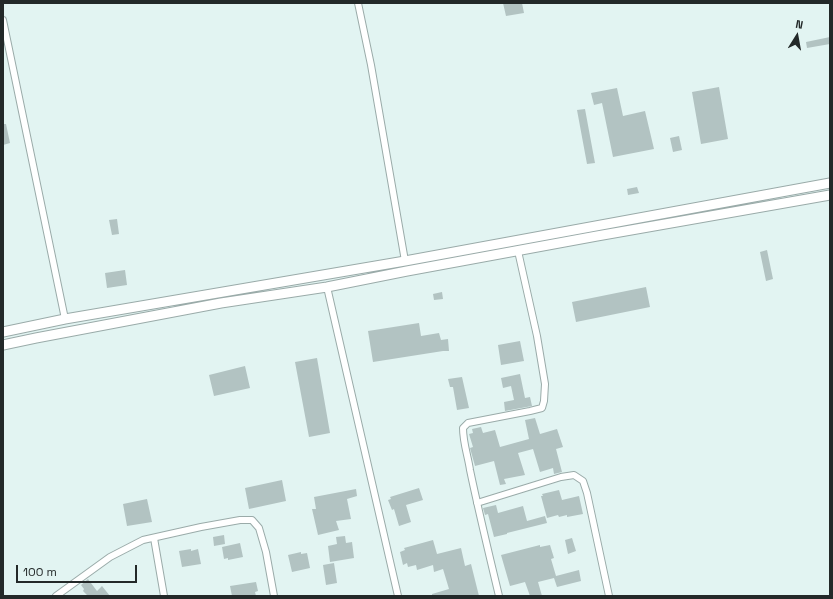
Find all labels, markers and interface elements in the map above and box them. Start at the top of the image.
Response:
north arrow [777,16,817,56]
text: N [794,17,804,32]
scale bar [18,557,139,583]
text: 100 m [23,564,57,580]

